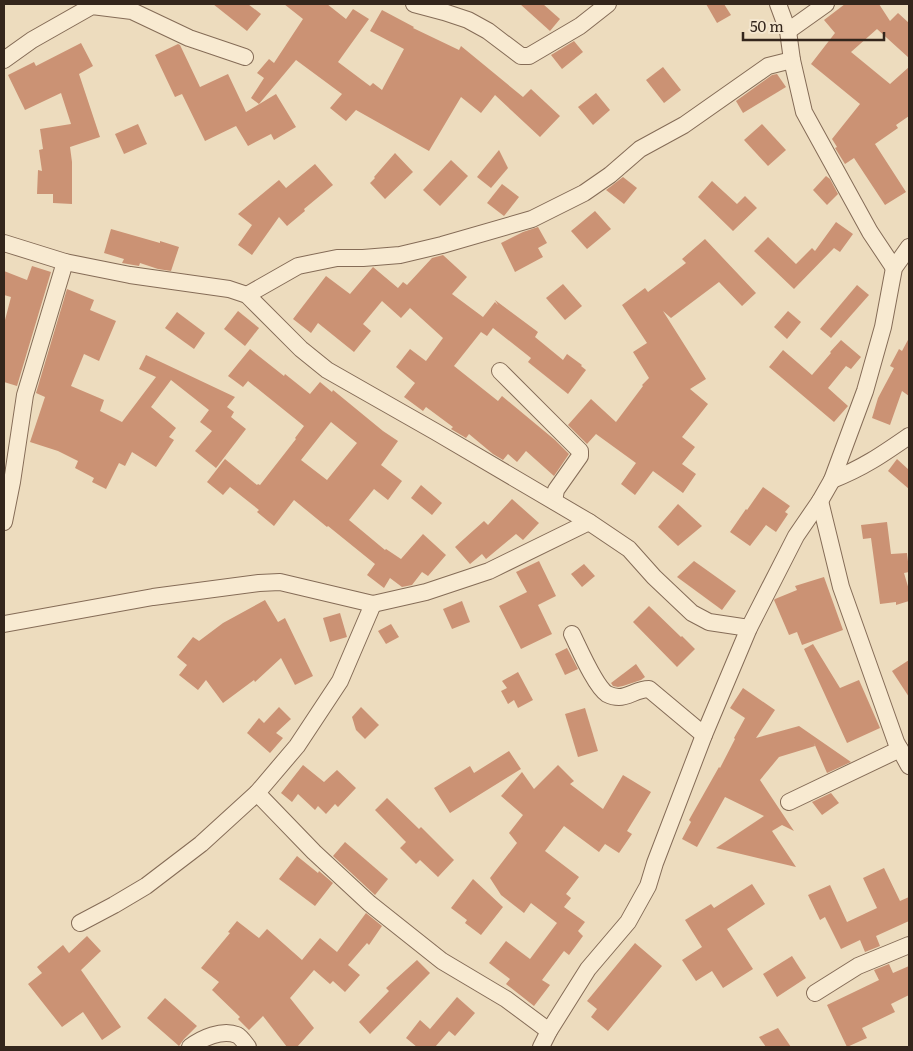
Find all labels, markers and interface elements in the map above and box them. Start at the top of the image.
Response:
scale bar [743,10,884,42]
text: 50 m [750,14,784,37]

